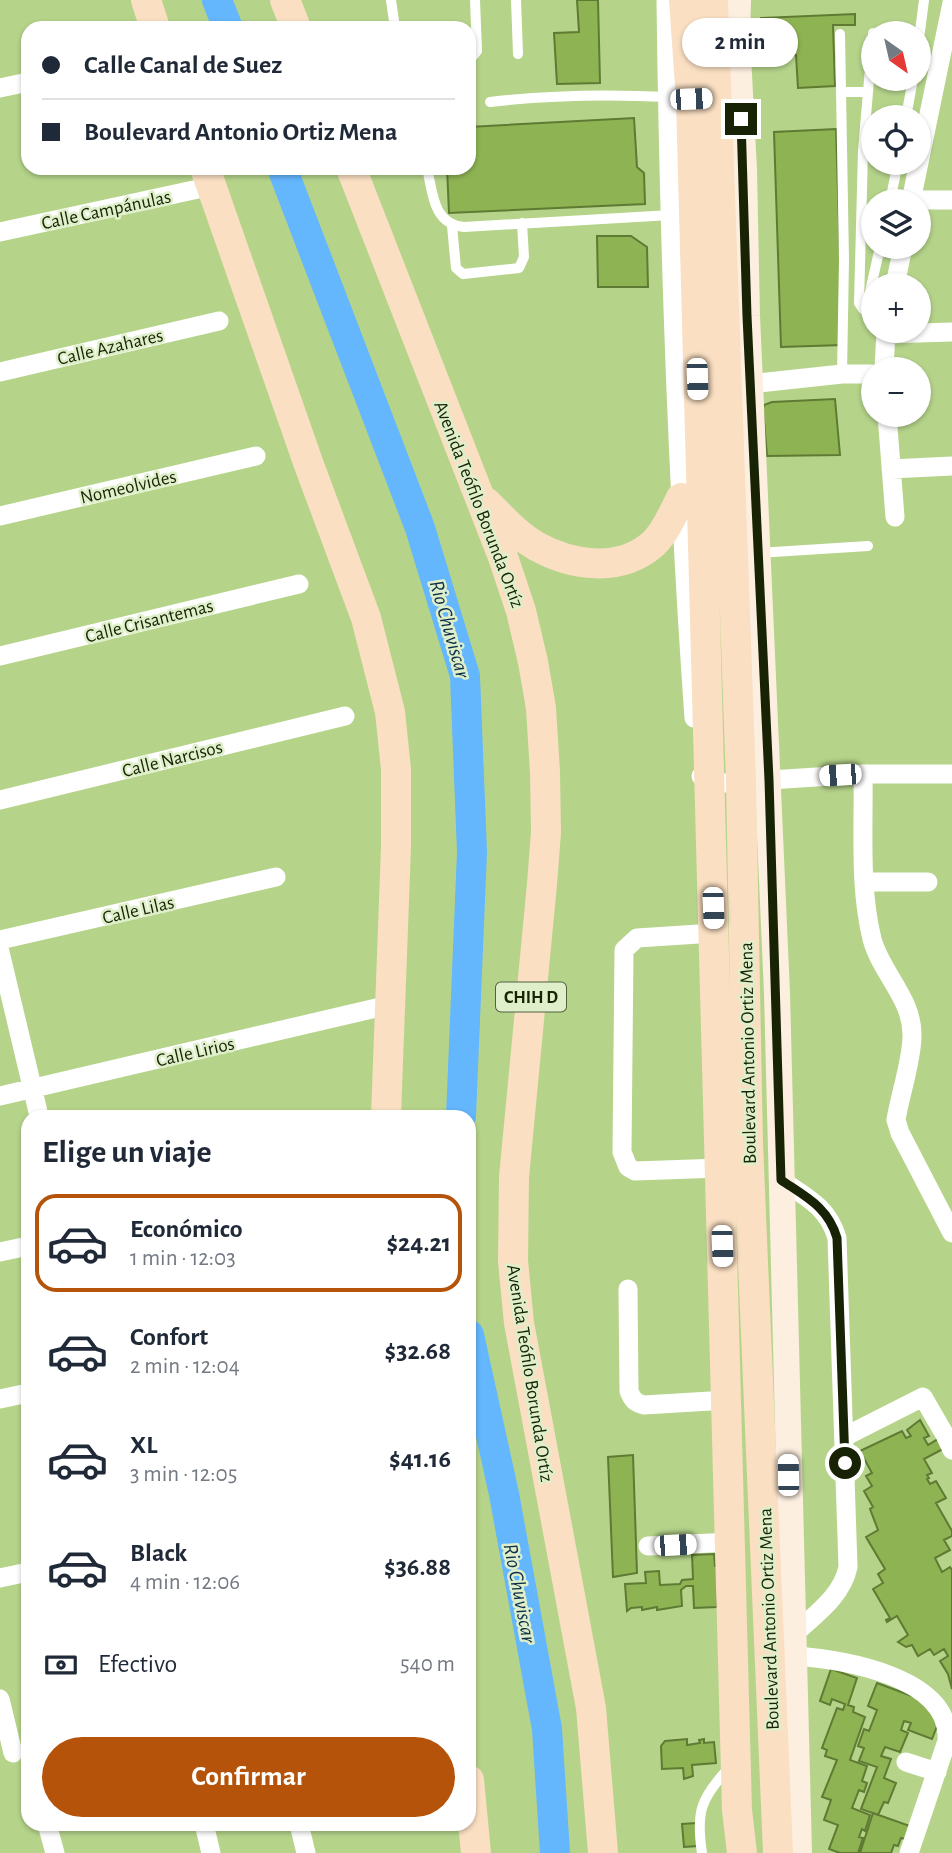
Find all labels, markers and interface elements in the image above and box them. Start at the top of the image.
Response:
callout: 2 min [683,18,799,66]
north arrow [861,21,931,91]
map controls [861,21,931,427]
text: 2 min [714,31,766,54]
text: Calle Canal de Suez [84,52,282,78]
car [670,88,713,110]
route end [725,103,757,135]
button: locate [861,105,931,175]
text: Boulevard Antonio Ortiz Mena [84,119,398,145]
street label: Calle Campánulas [40,187,173,233]
button: layers [861,189,931,259]
button: + [861,273,931,343]
street label: Calle Azahares [56,326,165,369]
button: − [861,357,931,427]
car [686,358,709,400]
street label: Avenida Teófilo Borunda Ortíz [430,399,527,611]
street label: Nomeolvides [78,467,178,508]
water label: Rio Chuviscar [426,578,474,681]
street label: Calle Crisantemas [83,596,215,647]
street label: Calle Narcisos [120,738,224,781]
car [819,763,862,787]
car [702,887,725,929]
street label: Calle Lilas [101,893,176,928]
street label: Boulevard Antonio Ortiz Mena [737,942,760,1164]
road number: CHIH D [496,982,566,1012]
street label: Calle Lirios [154,1034,236,1071]
text: Elige un viaje [42,1136,212,1168]
icon: car [46,1212,109,1275]
text: Económico [130,1216,243,1242]
car [711,1225,734,1267]
text: $24.21 [386,1230,451,1256]
text: 1 min · 12:03 [130,1247,236,1270]
street label: Avenida Teófilo Borunda Ortíz [503,1263,556,1483]
icon: car [46,1320,109,1383]
text: Confort [130,1324,208,1350]
text: $32.68 [385,1338,451,1364]
text: 2 min · 12:04 [130,1355,240,1378]
icon: car [46,1428,109,1491]
text: XL [130,1432,157,1458]
text: $41.16 [389,1446,451,1472]
route start [829,1447,861,1479]
car [778,1454,799,1496]
text: 3 min · 12:05 [130,1463,237,1486]
street label: Boulevard Antonio Ortiz Mena [756,1507,783,1730]
car [654,1533,697,1557]
icon: car [46,1536,109,1599]
text: Black [130,1540,187,1566]
water label: Rio Chuviscar [500,1542,540,1646]
text: $36.88 [384,1554,451,1580]
text: 4 min · 12:06 [130,1571,240,1594]
icon: cash [42,1646,80,1684]
text: Efectivo [98,1651,177,1677]
text: 540 m [400,1653,455,1676]
button: Confirmar [42,1737,455,1817]

